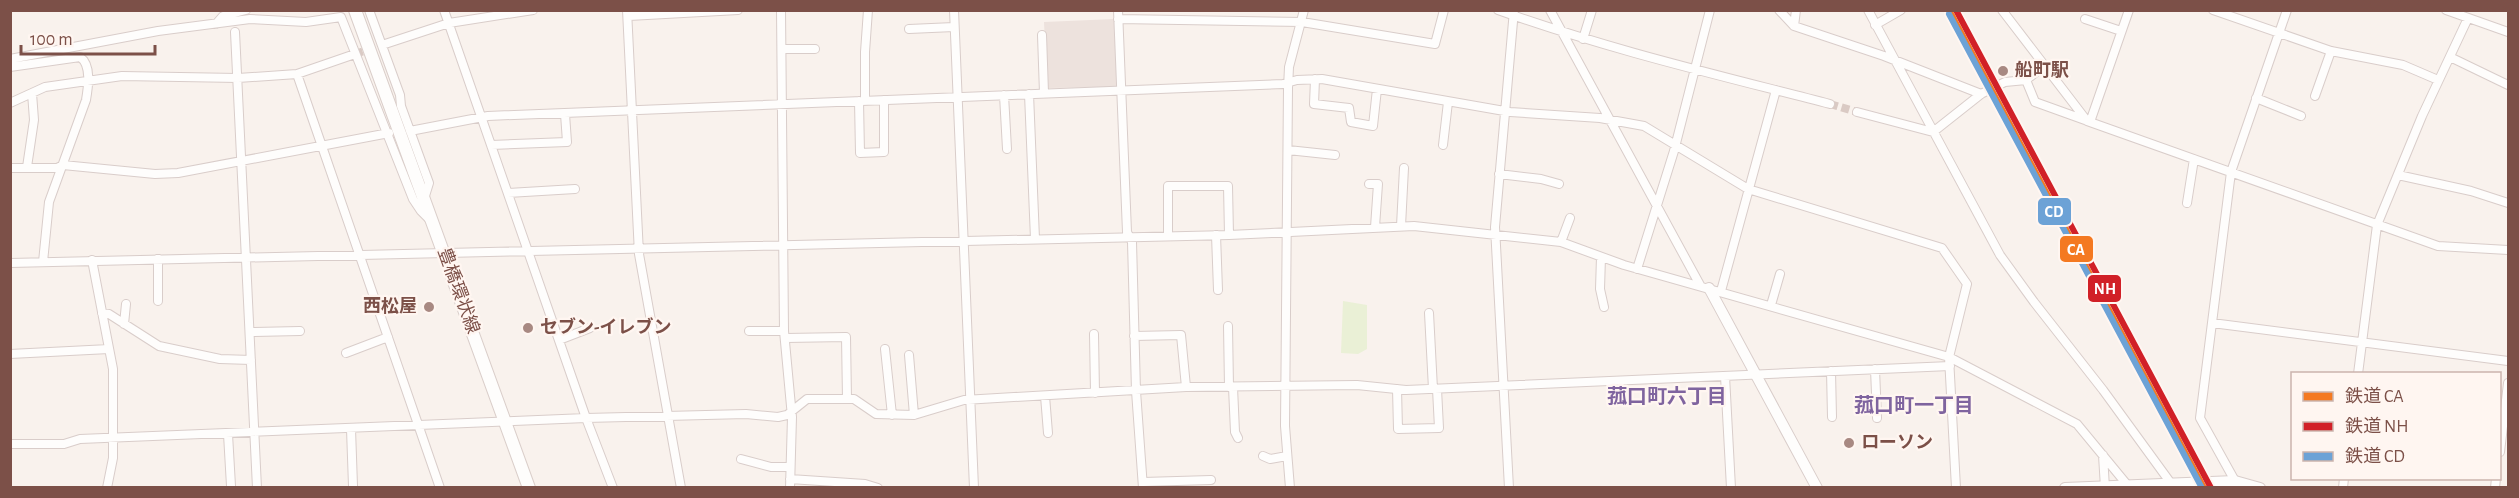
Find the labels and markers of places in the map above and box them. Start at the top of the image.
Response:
place label: 船町駅 [2015,60,2069,80]
marker: 船町駅 [1996,64,2010,78]
place label: 西松屋 [363,297,417,316]
marker: 西松屋 [422,300,436,314]
place label: セブン-イレブン [540,317,671,337]
marker: セブン-イレブン [521,321,535,335]
place label: ローソン [1861,434,1933,452]
marker: ローソン [1842,436,1856,450]

